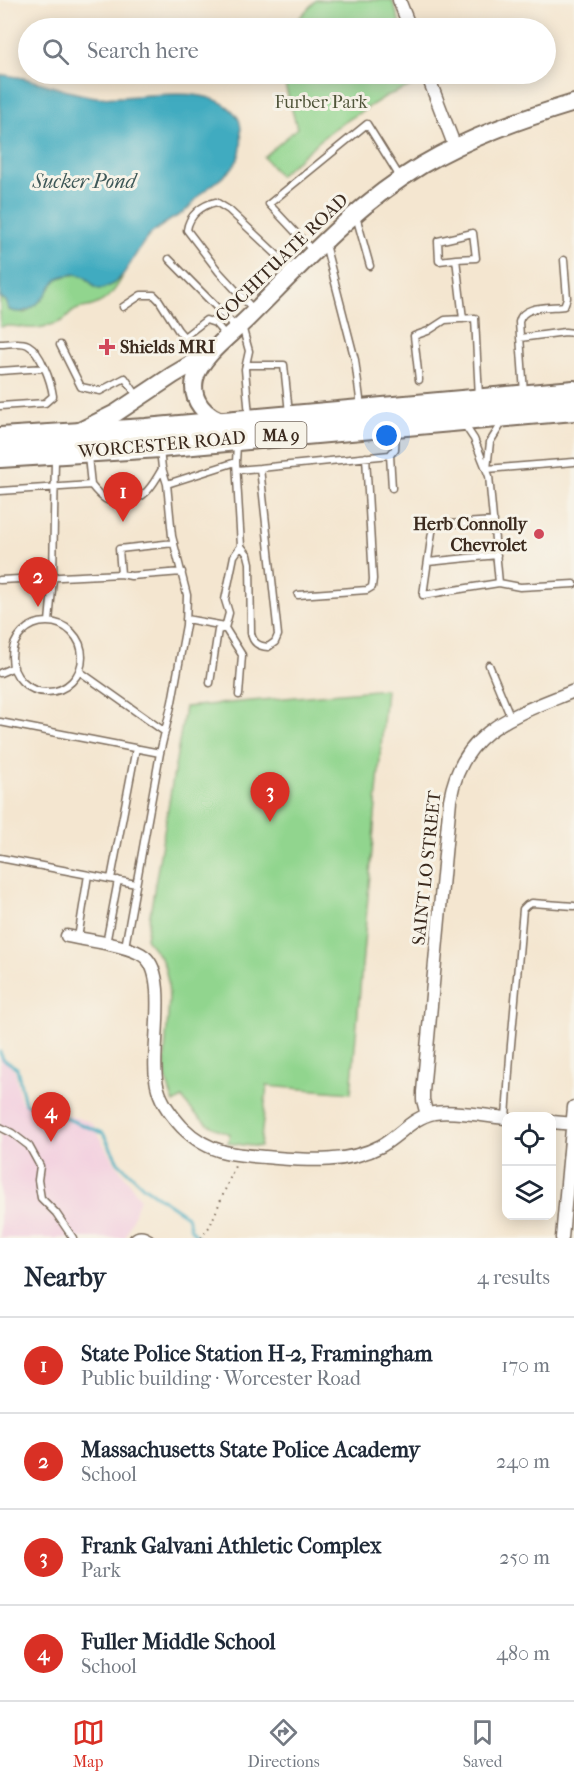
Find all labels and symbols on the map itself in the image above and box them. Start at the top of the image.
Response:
park label: Furber Park [274,92,368,113]
water label: Sucker Pond [31,170,138,193]
street label: COCHITUATE ROAD [211,189,353,327]
place label: Shields MRI [120,337,215,358]
marker: Shields MRI [98,338,116,356]
your location [372,421,401,450]
road number: MA 9 [256,422,306,448]
street label: WORCESTER ROAD [76,427,247,463]
pin: 1 [104,472,142,522]
place label: Herb Connolly Chevrolet [413,514,528,556]
marker: Herb Connolly Chevrolet [532,527,546,541]
pin: 2 [18,558,57,607]
pin: 3 [250,772,290,822]
street label: SAINT LO STREET [408,789,446,946]
pin: 4 [32,1092,70,1142]

